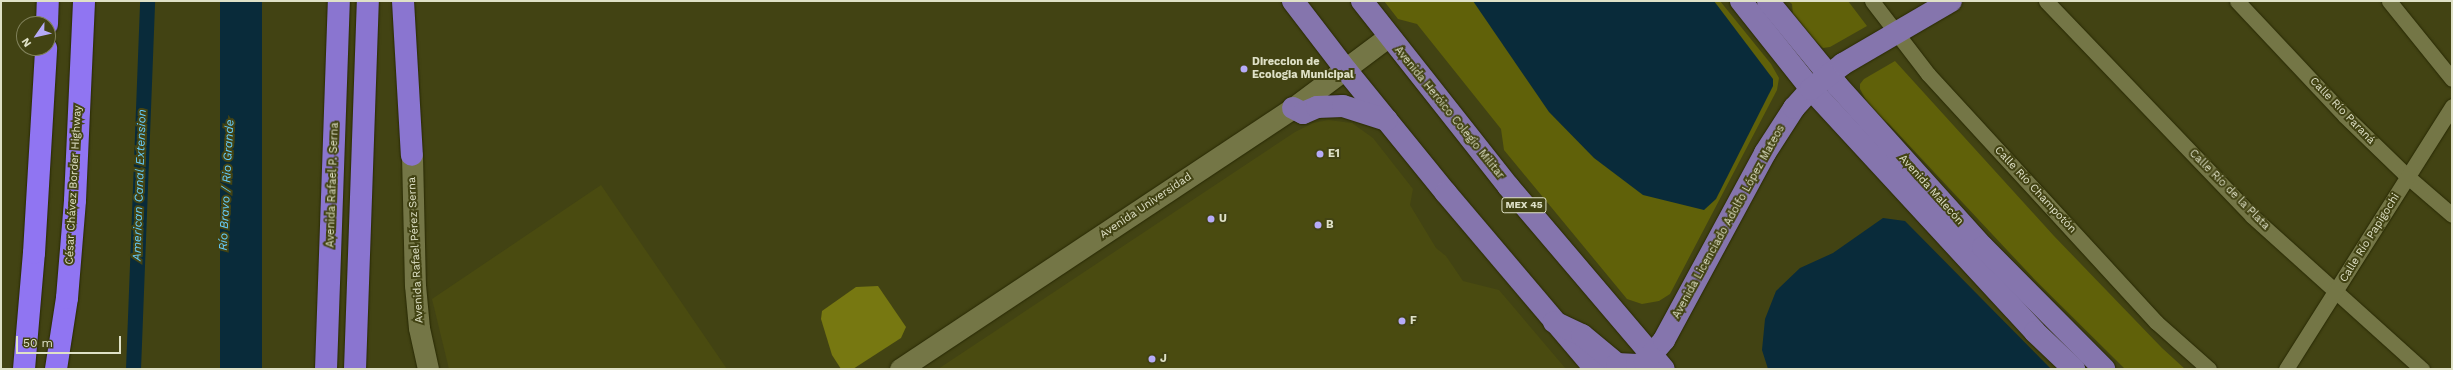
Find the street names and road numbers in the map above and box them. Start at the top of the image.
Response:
street label: Avenida Heróico Colegio Militar [1391,44,1507,182]
street label: Calle Río Paraná [2307,75,2377,147]
street label: César Chávez Border Highway [63,105,85,265]
street label: Avenida Rafael P. Serna [324,122,342,248]
street label: Avenida Licenciado Adolfo López Mateos [1670,123,1788,321]
street label: Calle Río Champotón [1991,144,2079,236]
street label: Calle Río de la Plata [2186,147,2272,233]
street label: Avenida Malecón [1896,152,1966,228]
street label: Avenida Universidad [1097,170,1195,242]
street label: Avenida Rafael Pérez Serna [406,176,426,324]
street label: Calle Río Papigochi [2337,191,2403,285]
road number: MEX 45 [1501,197,1547,213]

